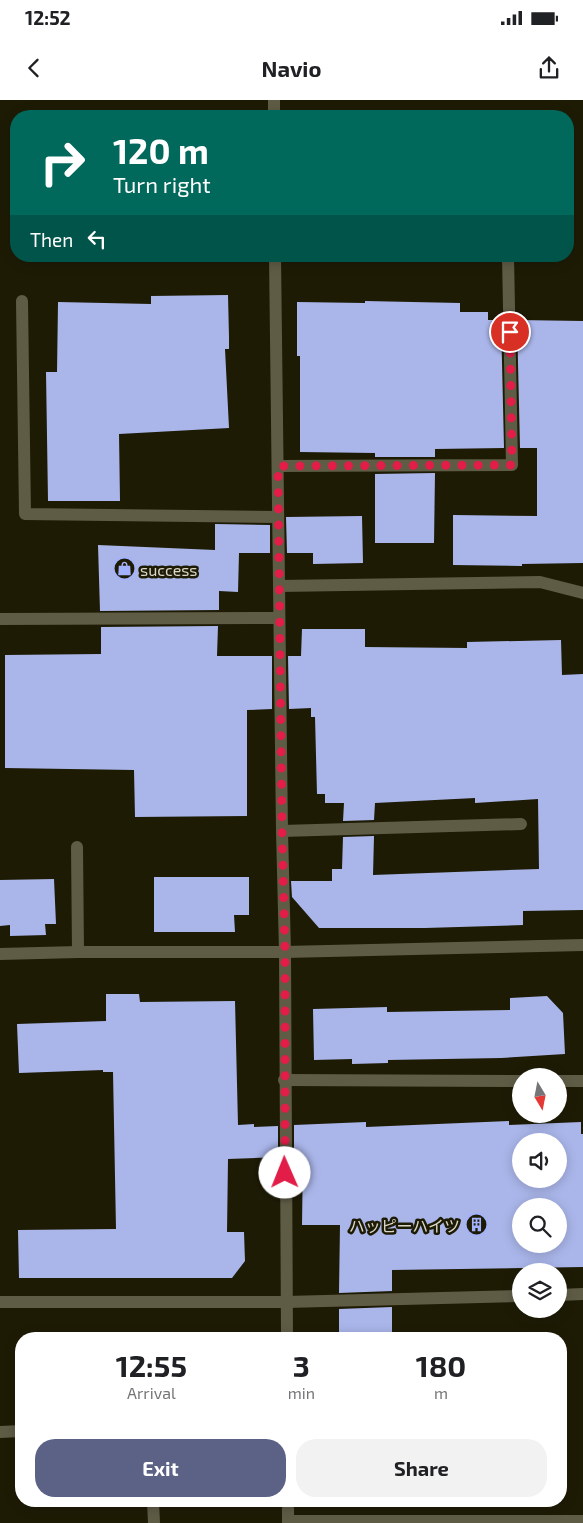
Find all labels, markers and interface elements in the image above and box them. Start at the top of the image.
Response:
text: 12:52 [25,6,71,29]
icon: back [20,54,48,82]
icon: share [535,54,563,82]
text: Navio [262,55,321,81]
text: 120 m [113,129,209,171]
icon: right [30,130,95,195]
text: Turn right [113,171,211,197]
icon: left [83,225,111,253]
text: Then [30,228,73,251]
pin [489,311,531,353]
icon: arrive [496,318,524,346]
shop icon: success [112,557,136,581]
place label: success [140,560,198,579]
north arrow [512,1068,568,1122]
map controls [512,1068,567,1318]
button: sound [512,1133,567,1188]
position arrow [258,1146,310,1198]
button: search [512,1198,567,1253]
building icon: ハッピーハイツ [464,1213,488,1237]
place label: ハッピーハイツ [349,1216,460,1235]
button: layers [512,1263,567,1318]
text: 12:55 [116,1347,187,1383]
text: 3 [293,1347,310,1383]
text: 180 [416,1347,466,1383]
text: Arrival [127,1383,176,1402]
text: min [288,1383,315,1402]
text: m [434,1383,448,1402]
button: Exit [35,1439,286,1497]
button: Share [296,1439,547,1497]

